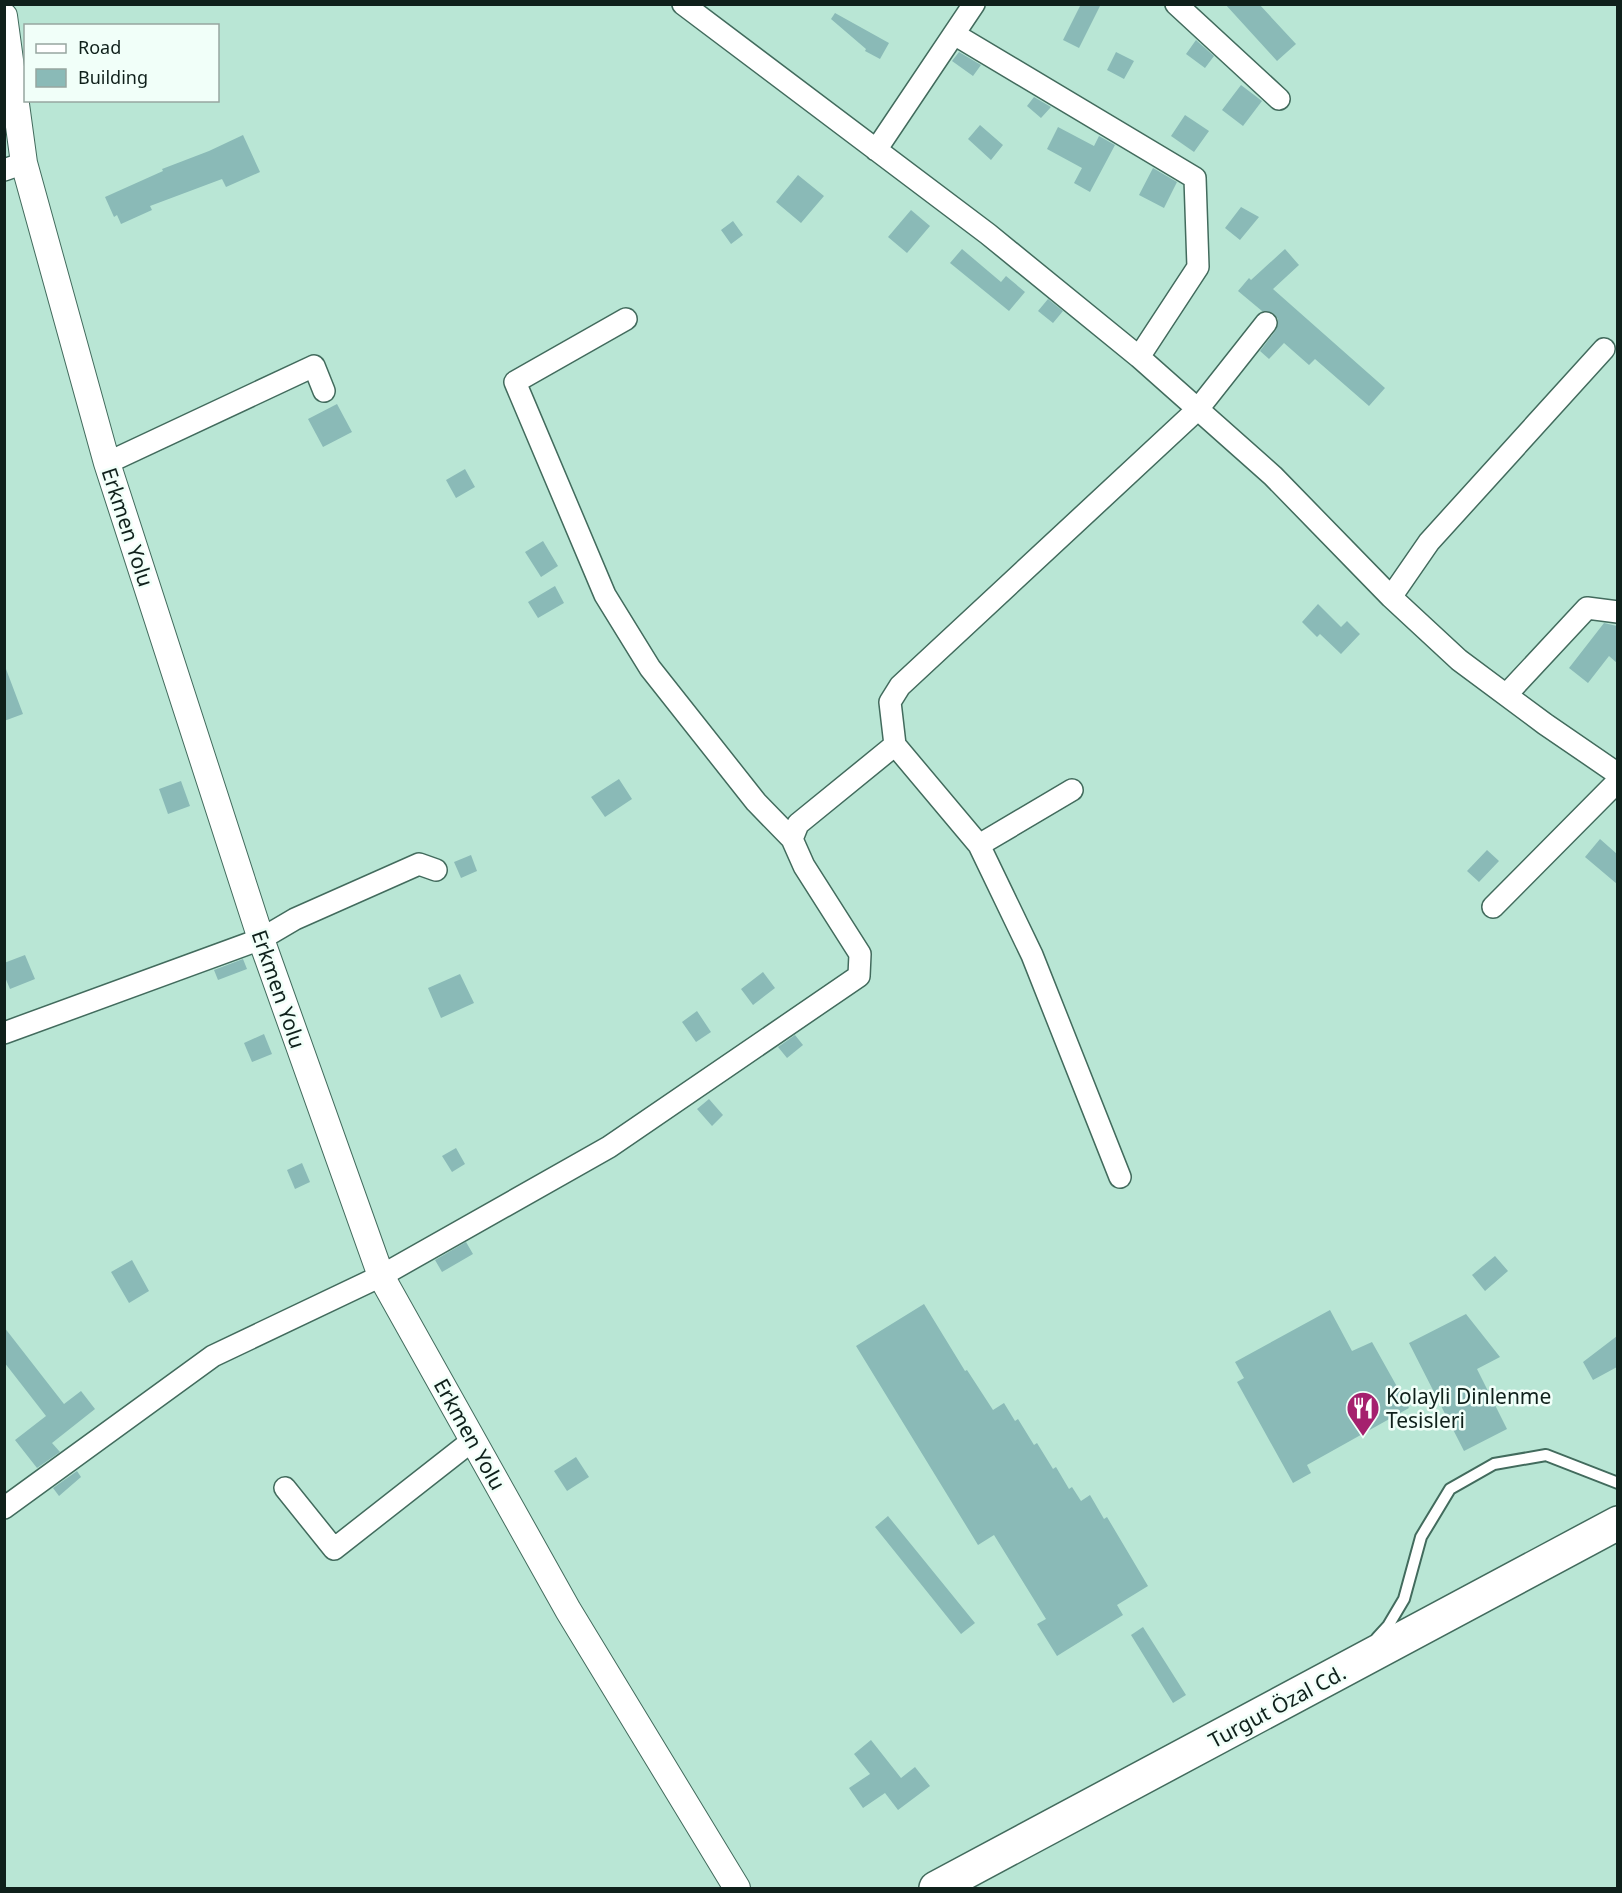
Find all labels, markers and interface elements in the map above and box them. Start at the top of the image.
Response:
legend [24,24,219,102]
text: Road [78,35,121,59]
text: Building [78,65,148,89]
street label: Erkmen Yolu [96,464,160,590]
street label: Erkmen Yolu [246,926,312,1052]
street label: Erkmen Yolu [428,1373,512,1495]
place label: Kolayli Dinlenme Tesisleri [1386,1382,1551,1434]
restaurant icon: Kolayli Dinlenme Tesisleri [1345,1390,1381,1437]
street label: Turgut Özal Cd. [1203,1658,1351,1754]

